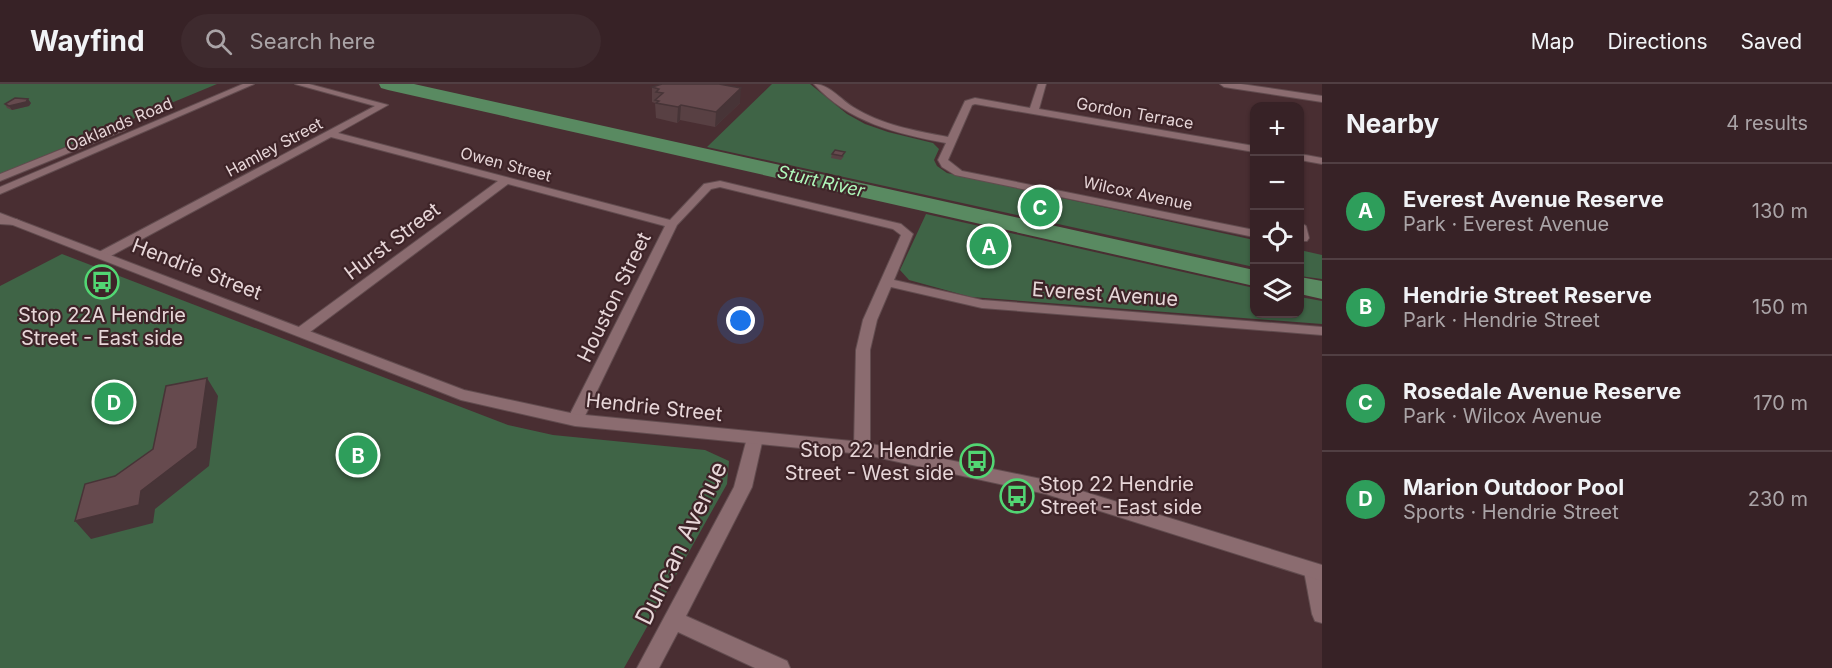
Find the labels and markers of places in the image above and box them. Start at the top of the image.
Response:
pin: C [1020,184,1060,230]
pin: A [970,224,1008,268]
bus stop icon: Stop 22A Hendrie Street - East side [84,264,120,300]
place label: Stop 22A Hendrie Street - East side [18,303,186,350]
pin: D [94,380,134,424]
pin: B [338,432,378,478]
place label: Stop 22 Hendrie Street - West side [785,438,954,485]
bus stop icon: Stop 22 Hendrie Street - West side [959,443,995,479]
place label: Stop 22 Hendrie Street - East side [1040,472,1202,519]
bus stop icon: Stop 22 Hendrie Street - East side [999,478,1035,514]

